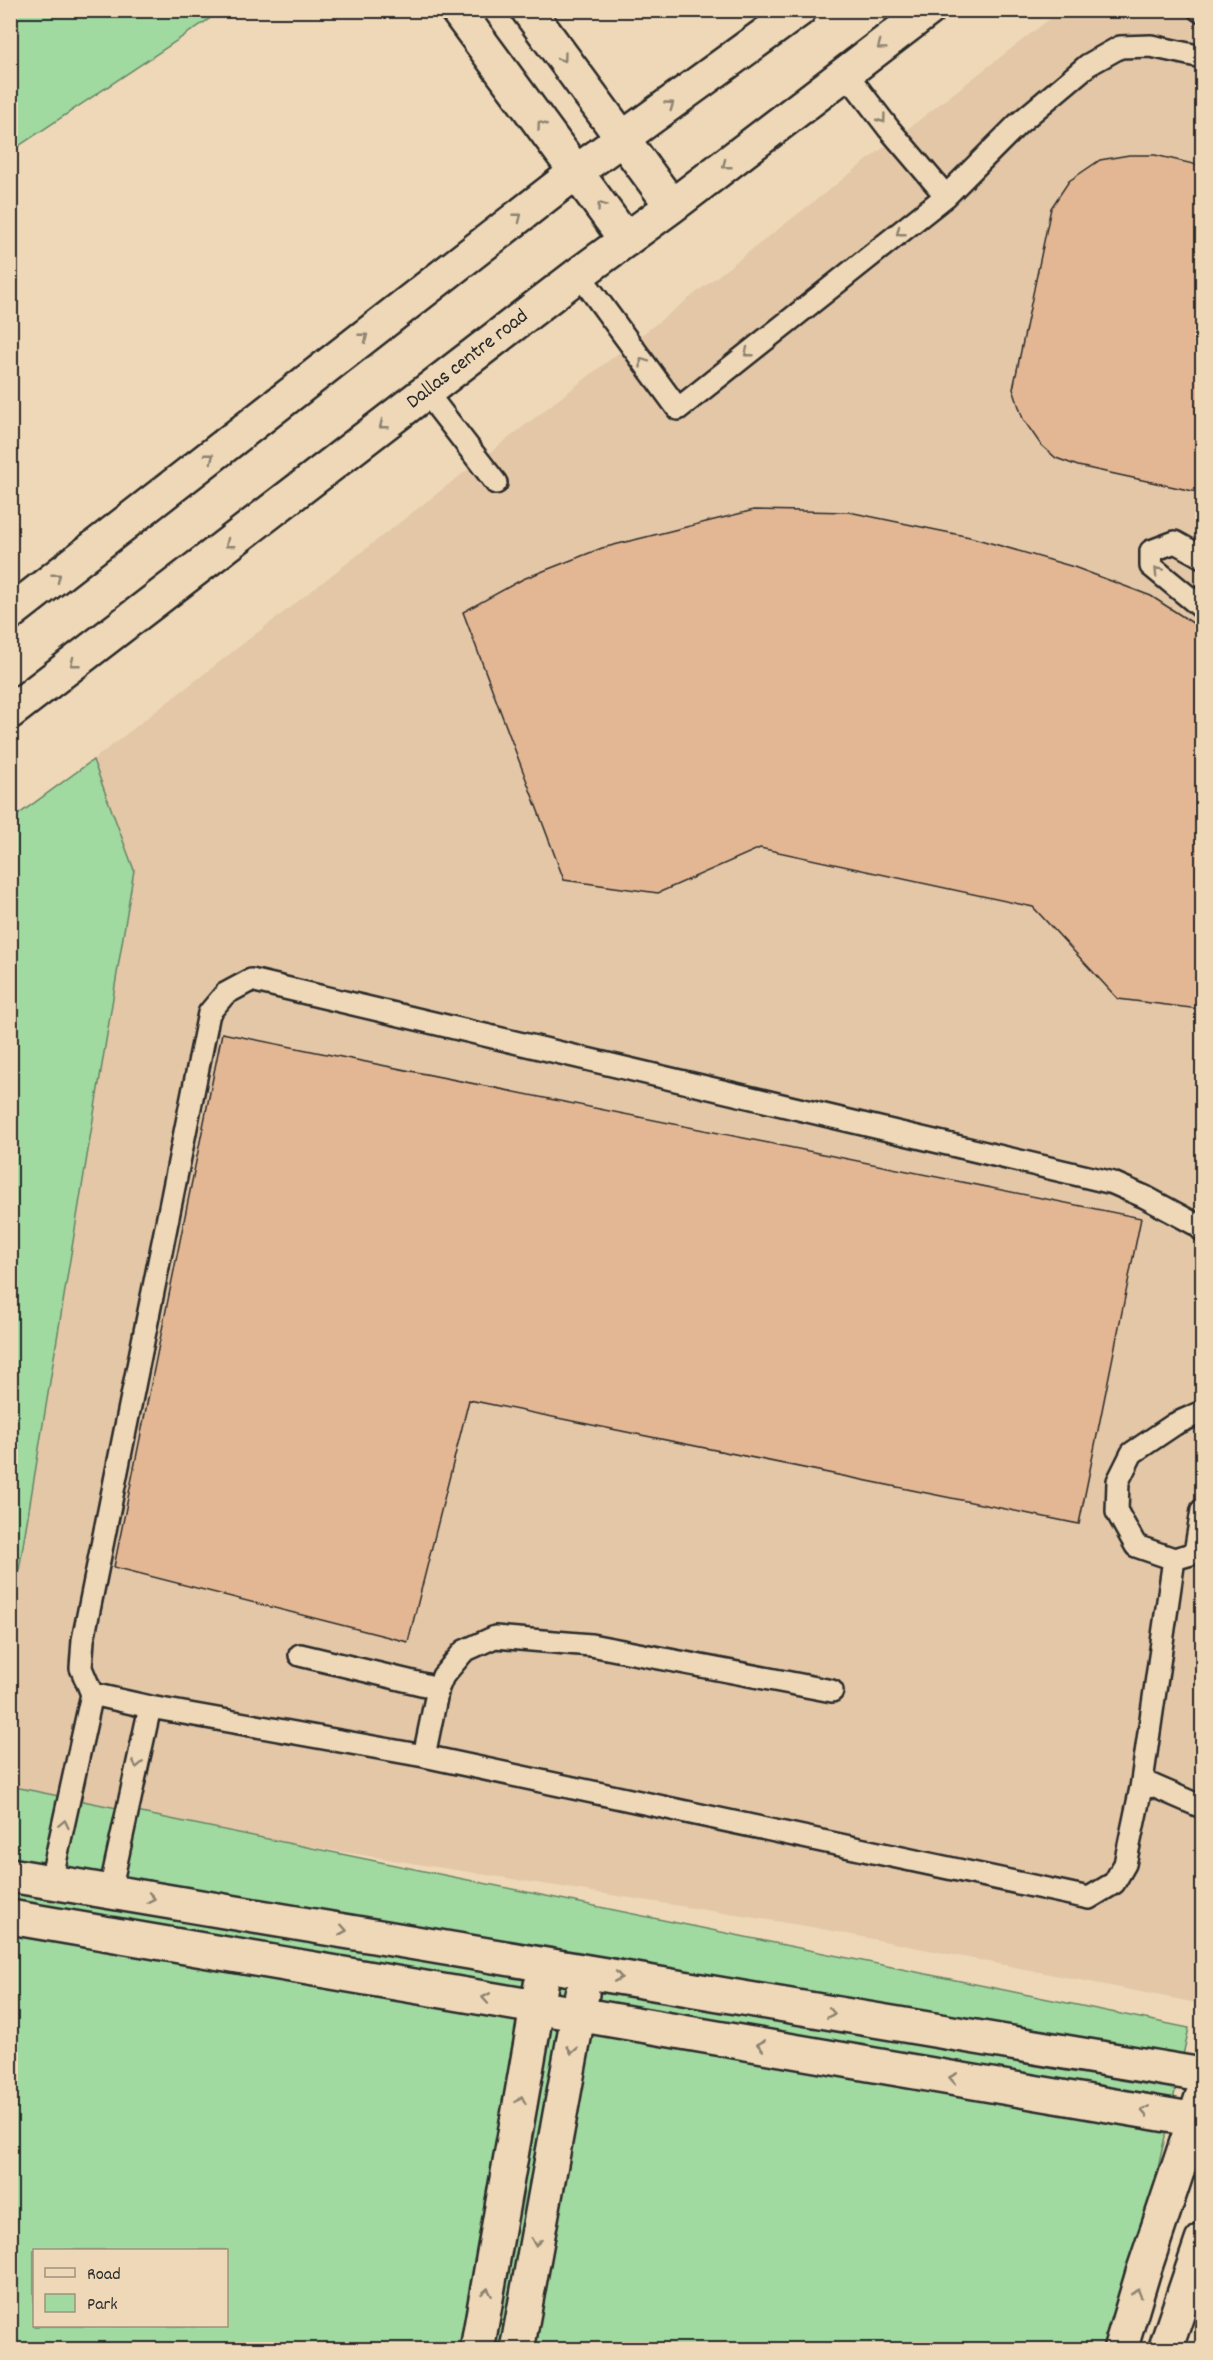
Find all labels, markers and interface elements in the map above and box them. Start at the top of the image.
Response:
one-way arrow [877,39,888,50]
one-way arrow [556,51,567,62]
one-way arrow [664,101,675,112]
one-way arrow [874,113,885,124]
one-way arrow [537,121,548,132]
one-way arrow [722,157,733,168]
one-way arrow [597,202,608,213]
one-way arrow [511,214,522,225]
one-way arrow [896,225,907,236]
street label: Dallas centre road [400,303,536,417]
one-way arrow [357,334,368,345]
one-way arrow [743,346,754,357]
one-way arrow [639,357,650,368]
one-way arrow [379,418,390,429]
one-way arrow [204,454,215,465]
one-way arrow [224,537,235,548]
one-way arrow [1154,567,1165,577]
one-way arrow [50,574,61,585]
one-way arrow [70,655,81,666]
one-way arrow [132,1759,145,1769]
one-way arrow [56,1820,69,1830]
one-way arrow [146,1891,156,1904]
one-way arrow [339,1924,348,1936]
one-way arrow [613,1970,623,1983]
one-way arrow [481,1992,491,2005]
one-way arrow [826,2006,836,2019]
one-way arrow [756,2040,765,2052]
one-way arrow [566,2045,579,2055]
one-way arrow [948,2072,958,2085]
one-way arrow [514,2095,527,2105]
one-way arrow [1140,2105,1150,2118]
one-way arrow [530,2236,543,2246]
legend [33,2249,228,2327]
text: Road [87,2263,121,2288]
one-way arrow [480,2287,493,2297]
one-way arrow [1130,2288,1142,2299]
text: Park [87,2293,118,2318]

